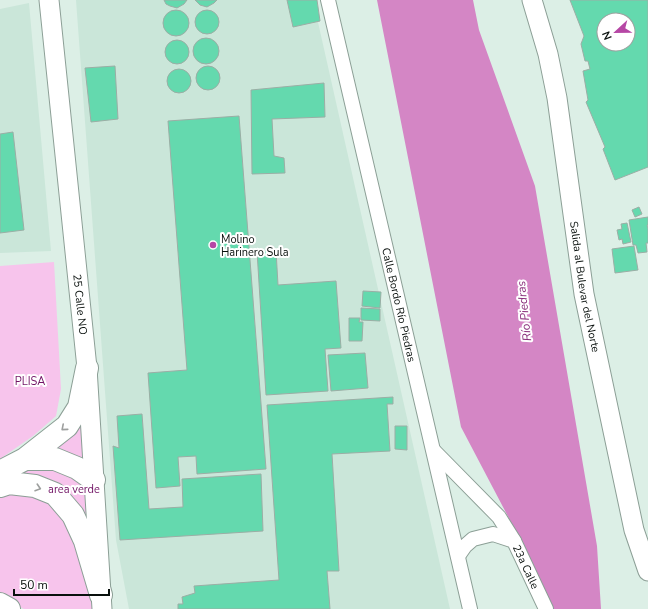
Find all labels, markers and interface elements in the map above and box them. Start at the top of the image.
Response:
north arrow [596,12,636,52]
text: N [599,29,616,42]
street label: Salida al Bulevar del Norte [567,220,604,354]
place label: Molino Harinero Sula [221,232,289,260]
marker: Molino Harinero Sula [208,240,218,250]
street label: Calle Bordo Río Piedras [379,246,420,363]
street label: 25 Calle NO [70,273,91,335]
water label: Río Piedras [513,280,535,342]
park label: PLISA [15,374,45,389]
one-way arrow [61,424,68,431]
park label: area verde [48,482,100,497]
one-way arrow [34,483,41,492]
street label: 23a Calle [509,542,543,591]
scale bar [14,571,109,597]
text: 50 m [20,577,48,593]

